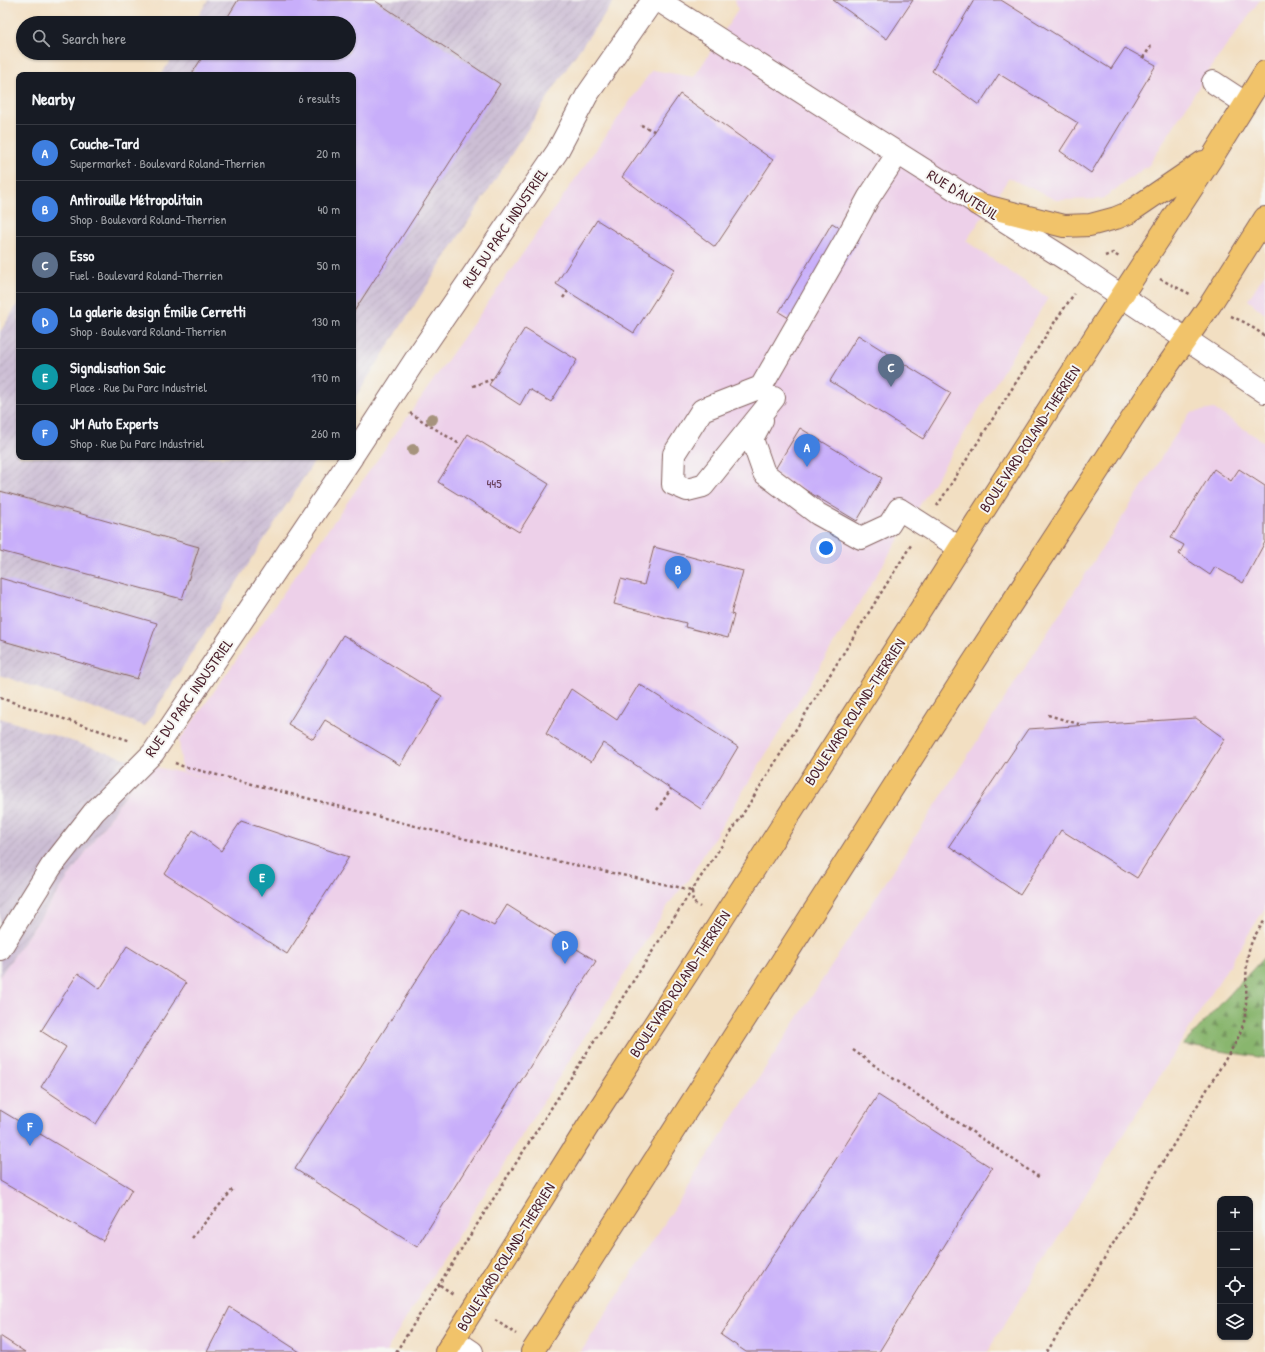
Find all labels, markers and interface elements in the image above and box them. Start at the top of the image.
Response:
search box [16,16,356,60]
icon: search [30,27,52,49]
text: Search here [62,28,126,49]
text: Nearby [32,87,75,110]
text: 6 results [299,89,340,107]
text: Couche-Tard [70,133,139,154]
text: A [42,144,48,162]
text: 20 m [316,144,340,162]
text: Supermarket · Boulevard Roland-Therrien [70,154,265,172]
street label: RUE DU PARC INDUSTRIEL [457,163,553,292]
street label: RUE D'AUTEUIL [923,164,1004,225]
text: Antirouille Métropolitain [70,189,203,210]
text: B [42,200,48,218]
text: 40 m [317,200,340,218]
text: Shop · Boulevard Roland-Therrien [70,210,226,228]
text: Esso [70,245,94,266]
text: C [41,256,49,274]
text: 50 m [317,256,340,274]
text: Fuel · Boulevard Roland-Therrien [70,266,223,284]
text: La galerie design Émilie Cerretti [70,301,246,322]
text: D [42,312,48,330]
text: 130 m [312,312,340,330]
text: Shop · Boulevard Roland-Therrien [70,322,226,340]
pin: C [878,354,904,387]
text: Signalisation Saic [70,357,165,378]
street label: BOULEVARD ROLAND-THERRIEN [974,361,1085,516]
text: E [42,368,48,386]
text: 170 m [311,368,340,386]
text: Place · Rue Du Parc Industriel [70,378,207,396]
text: JM Auto Experts [70,413,158,434]
text: F [43,424,47,442]
text: 260 m [311,424,340,442]
text: Shop · Rue Du Parc Industriel [70,434,204,452]
pin: A [794,434,820,467]
house number: 445 [486,474,502,492]
your location [816,538,836,558]
pin: B [665,556,691,589]
street label: RUE DU PARC INDUSTRIEL [140,634,238,761]
street label: BOULEVARD ROLAND-THERRIEN [799,634,910,789]
pin: E [249,864,275,897]
street label: BOULEVARD ROLAND-THERRIEN [624,906,735,1061]
pin: D [552,931,578,964]
pin: F [17,1113,43,1146]
street label: BOULEVARD ROLAND-THERRIEN [451,1179,560,1335]
map controls [1217,1196,1253,1340]
button: + [1217,1196,1253,1232]
button: − [1217,1232,1253,1268]
button: locate [1217,1268,1253,1304]
button: layers [1217,1304,1253,1340]

